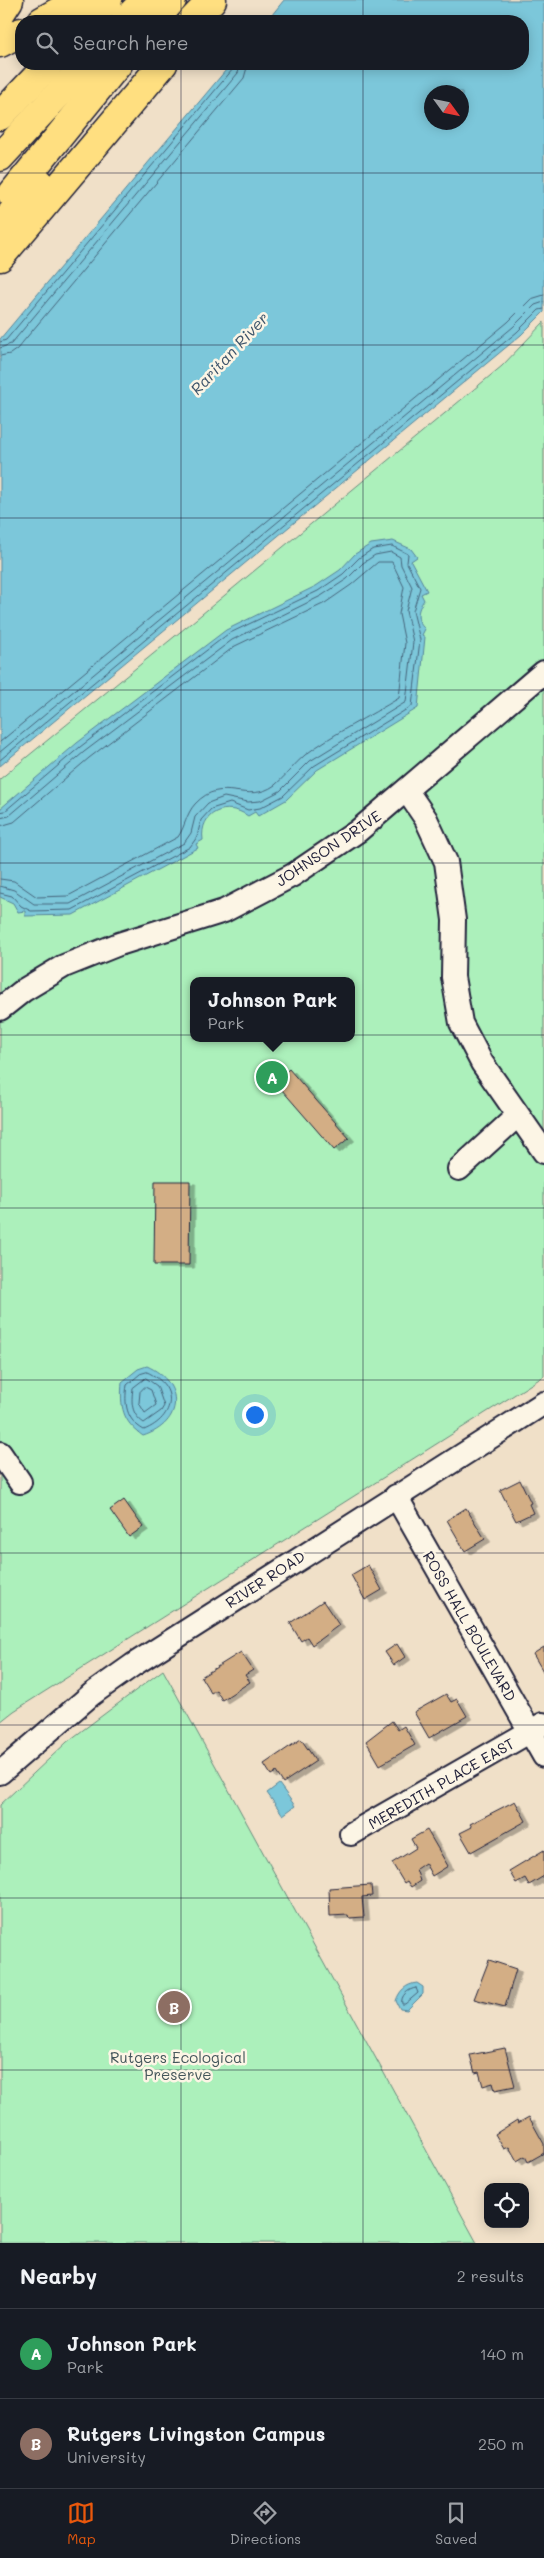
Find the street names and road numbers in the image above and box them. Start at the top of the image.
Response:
street label: JOHNSON DRIVE [271,805,385,891]
street label: RIVER ROAD [221,1546,309,1612]
street label: ROSS HALL BOULEVARD [419,1547,521,1705]
street label: MEREDITH PLACE EAST [364,1733,518,1833]

